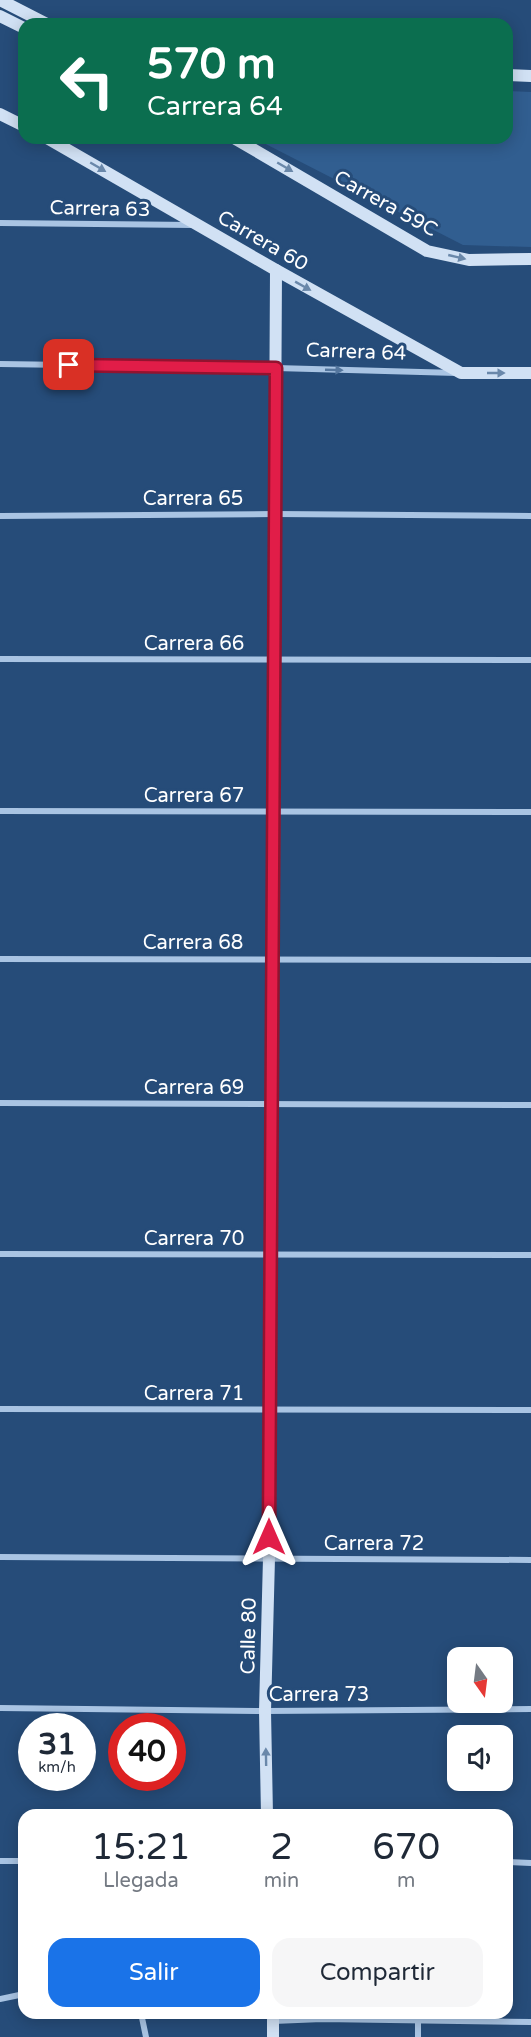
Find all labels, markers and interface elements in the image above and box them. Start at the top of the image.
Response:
text: 570 m [147,39,276,90]
icon: left [48,42,126,120]
text: Carrera 64 [147,90,283,123]
one-way arrow [90,162,107,172]
one-way arrow [277,162,293,173]
street label: Carrera 59C [330,166,442,242]
street label: Carrera 63 [49,196,151,222]
street label: Carrera 60 [213,205,312,276]
one-way arrow [447,253,466,263]
one-way arrow [295,280,311,291]
street label: Carrera 64 [305,338,407,366]
pin [43,339,94,390]
icon: arrive [52,348,85,381]
one-way arrow [325,365,344,374]
one-way arrow [486,368,505,378]
street label: Carrera 65 [143,487,243,511]
street label: Carrera 66 [144,632,244,656]
street label: Carrera 67 [144,784,244,808]
street label: Carrera 68 [143,931,243,955]
street label: Carrera 69 [144,1076,244,1100]
street label: Carrera 70 [144,1227,244,1251]
street label: Carrera 71 [144,1382,244,1406]
position arrow [237,1505,301,1569]
street label: Carrera 72 [324,1532,424,1556]
street label: Calle 80 [236,1597,262,1675]
north arrow [447,1647,513,1713]
map controls [447,1647,513,1791]
street label: Carrera 73 [269,1683,369,1707]
speed limit sign: 40 [108,1713,186,1791]
button: sound [447,1725,513,1791]
text: 31 [38,1726,76,1763]
one-way arrow [261,1747,271,1766]
text: km/h [38,1758,76,1776]
text: 15:21 [91,1826,191,1869]
text: 2 [270,1826,293,1869]
text: 670 [372,1826,440,1869]
text: Llegada [103,1869,179,1893]
text: min [264,1869,299,1893]
text: m [397,1869,415,1893]
button: Salir [48,1938,260,2007]
button: Compartir [272,1938,483,2007]

